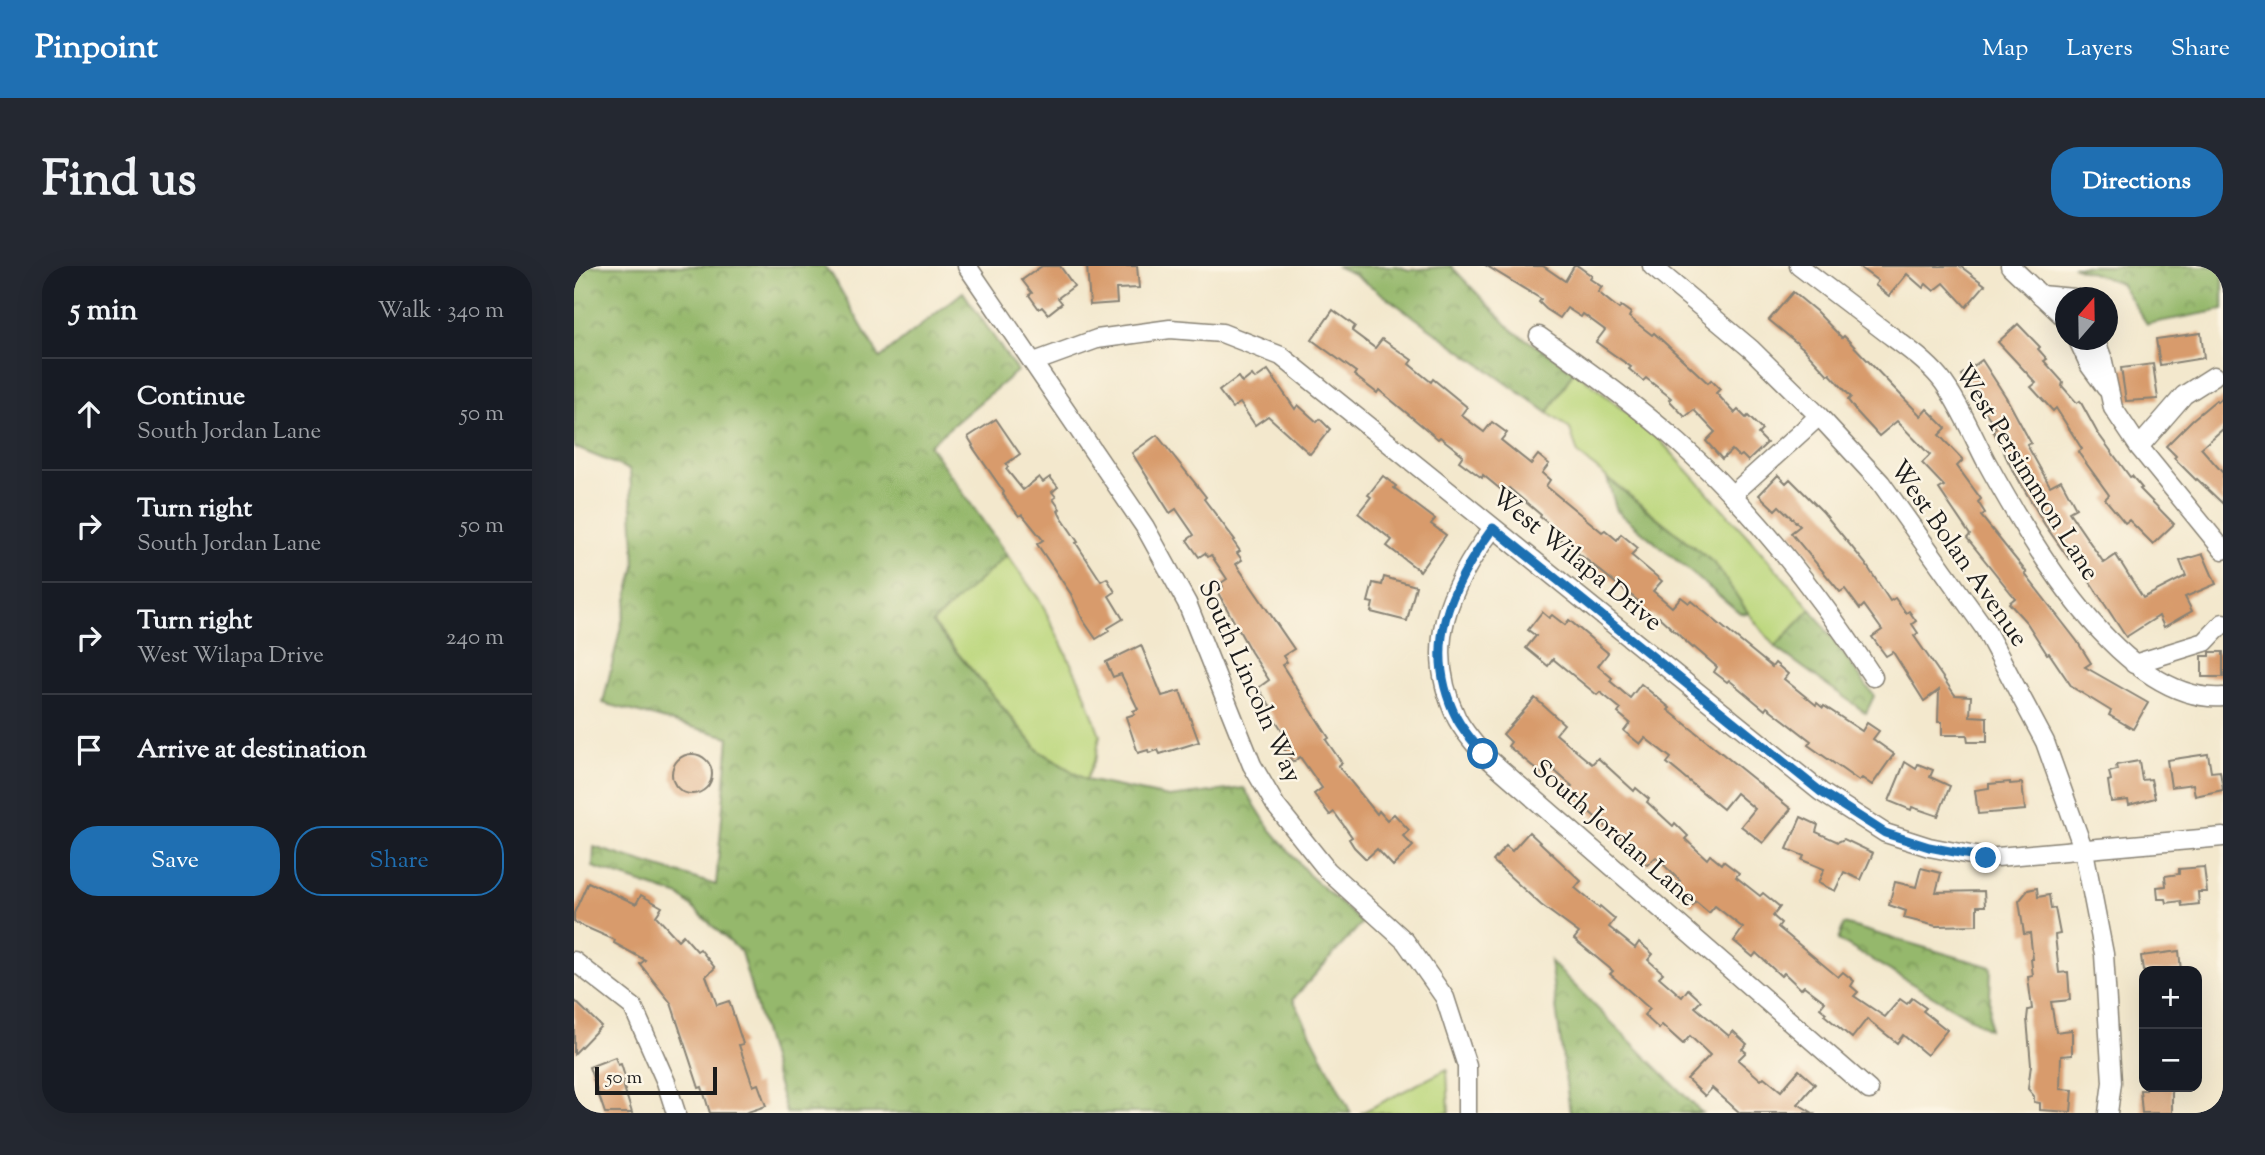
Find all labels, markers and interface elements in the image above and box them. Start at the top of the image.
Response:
text: Pinpoint [35,25,158,73]
text: Map [1982,32,2028,66]
text: Layers [2066,32,2133,66]
text: Share [2171,32,2230,66]
text: Find us [42,147,196,217]
button: Directions [2051,147,2223,217]
north arrow [2055,287,2118,350]
text: 5 min [70,290,138,333]
text: Walk · 340 m [378,295,504,328]
street label: West Persimmon Lane [1944,358,2108,588]
text: Continue [137,379,245,416]
icon: ahead [70,395,108,433]
text: 50 m [460,398,504,431]
text: South Jordan Lane [137,416,321,449]
street label: West Bolan Avenue [1880,453,2036,655]
street label: West Wilapa Drive [1482,479,1670,641]
text: Turn right [137,491,252,528]
icon: right [70,507,108,545]
text: 50 m [460,510,504,543]
text: South Jordan Lane [137,528,321,561]
street label: South Lincoln Way [1188,575,1310,789]
text: Turn right [137,603,252,640]
icon: right [70,619,108,657]
text: 240 m [446,622,504,655]
text: West Wilapa Drive [137,640,324,673]
icon: arrive [70,731,108,769]
text: Arrive at destination [137,732,367,769]
route start [1467,738,1498,769]
street label: South Jordan Lane [1523,752,1705,916]
button: Save [70,826,280,896]
button: Share [294,826,504,896]
route end [1970,842,2001,873]
map controls [2139,966,2202,1092]
button: + [2139,966,2202,1029]
button: − [2139,1029,2202,1092]
scale bar [595,1064,718,1096]
text: 50 m [606,1065,642,1092]

